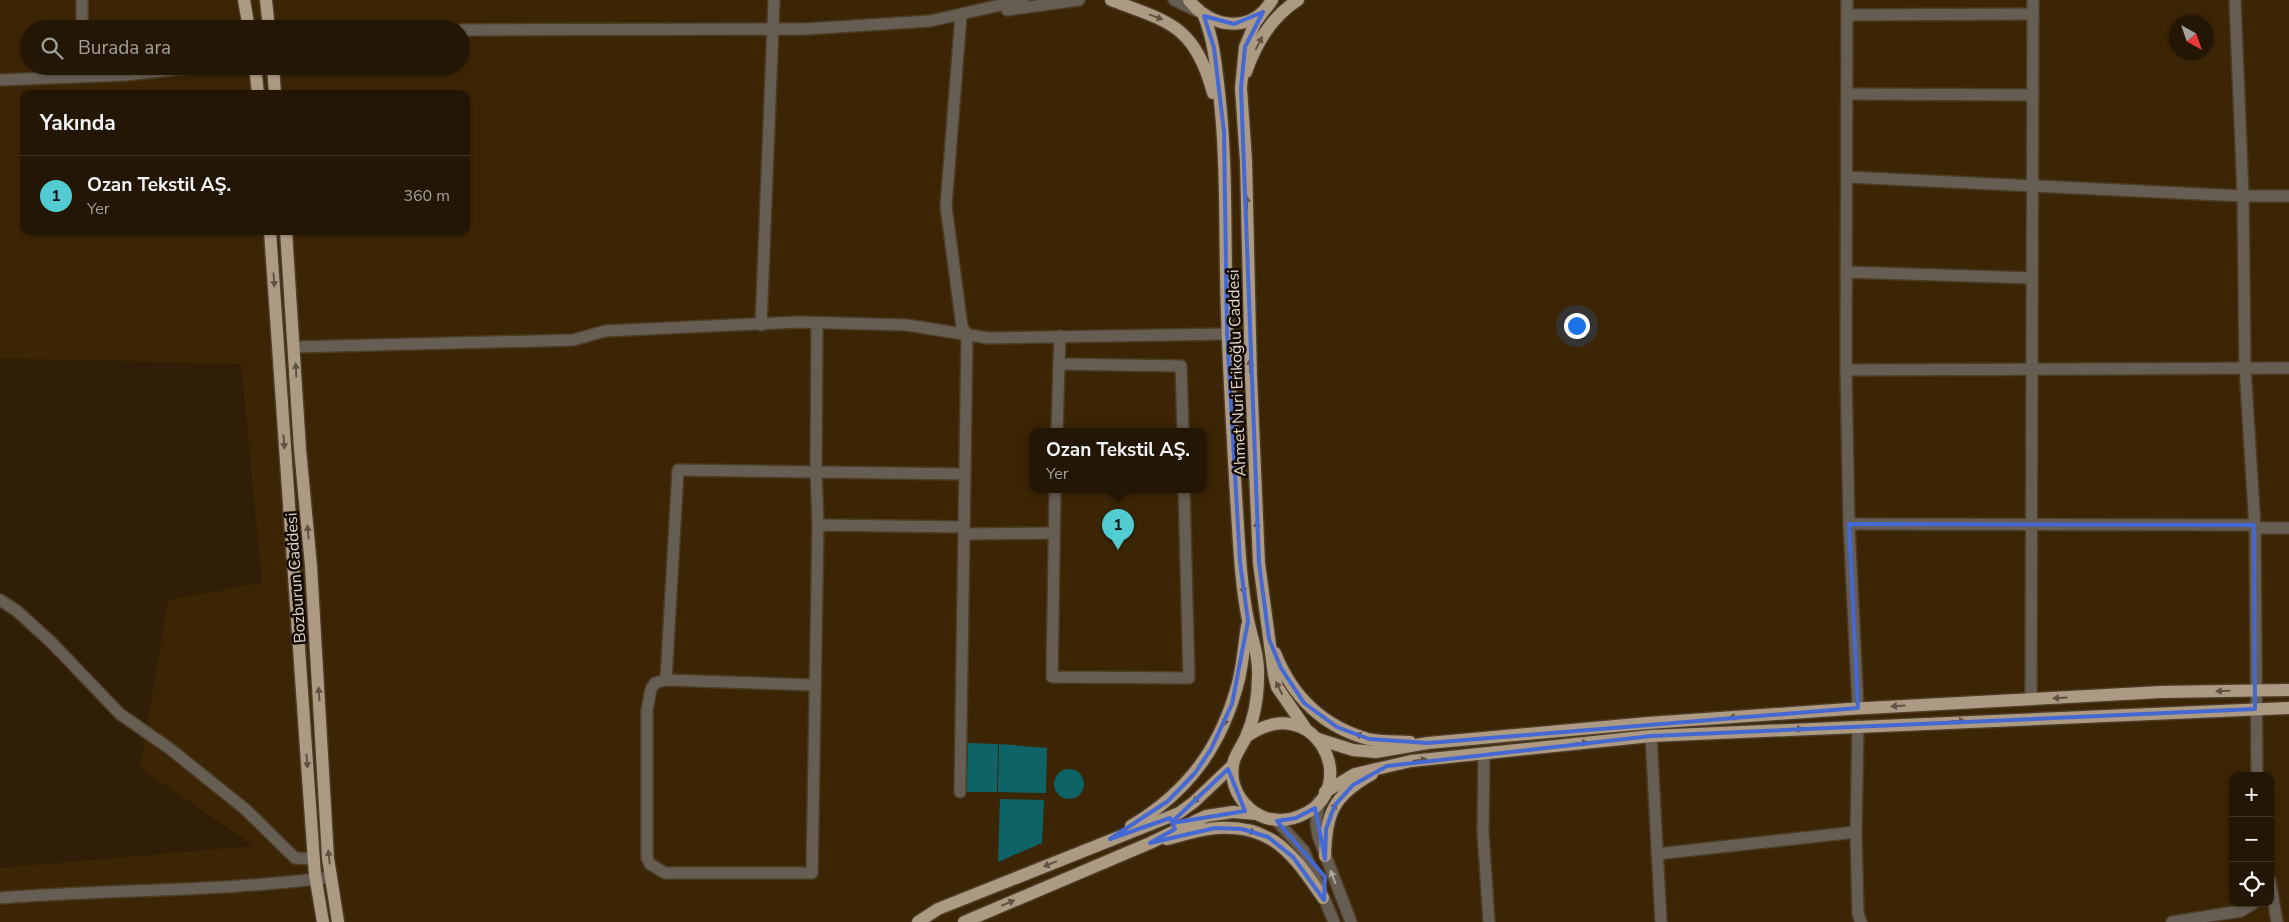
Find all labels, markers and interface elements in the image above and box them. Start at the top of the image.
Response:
one-way arrow [1149,13,1164,21]
north arrow [2169,15,2214,60]
search box [20,20,470,75]
icon: search [38,34,66,62]
text: Burada ara [78,35,171,61]
one-way arrow [1255,36,1263,50]
text: Yakında [40,109,116,137]
text: Ozan Tekstil AŞ. [87,172,231,198]
text: 1 [51,185,61,207]
text: 360 m [403,185,450,207]
one-way arrow [1243,195,1251,211]
text: Yer [87,198,110,220]
street label: Ahmet Nuri Erikoğlu Caddesi [1222,269,1252,477]
one-way arrow [270,272,278,288]
your location [1564,313,1590,339]
one-way arrow [1246,357,1254,373]
one-way arrow [291,362,299,378]
popup [1029,428,1207,493]
one-way arrow [281,434,289,450]
text: Ozan Tekstil AŞ. [1046,437,1190,463]
text: Yer [1046,463,1068,485]
pin: 1 [1102,509,1134,550]
street label: Bozburun Caddesi [280,512,312,644]
one-way arrow [1253,520,1261,536]
one-way arrow [304,524,312,540]
one-way arrow [1240,579,1248,595]
one-way arrow [1275,681,1283,695]
one-way arrow [314,686,322,702]
one-way arrow [2215,687,2231,695]
one-way arrow [2052,694,2068,702]
one-way arrow [1890,703,1906,711]
one-way arrow [1222,712,1230,727]
one-way arrow [1728,713,1744,721]
one-way arrow [1950,717,1966,725]
one-way arrow [1788,724,1804,732]
one-way arrow [1354,732,1369,740]
one-way arrow [1574,739,1590,747]
one-way arrow [303,754,311,770]
one-way arrow [1412,756,1428,764]
map controls [2229,772,2274,907]
button: + [2229,772,2274,817]
one-way arrow [1191,793,1204,804]
one-way arrow [1329,803,1338,816]
button: − [2229,817,2274,862]
one-way arrow [1242,827,1257,835]
one-way arrow [324,848,332,864]
one-way arrow [1042,860,1057,868]
button: locate [2229,862,2274,907]
one-way arrow [1329,869,1337,884]
one-way arrow [1001,898,1015,906]

